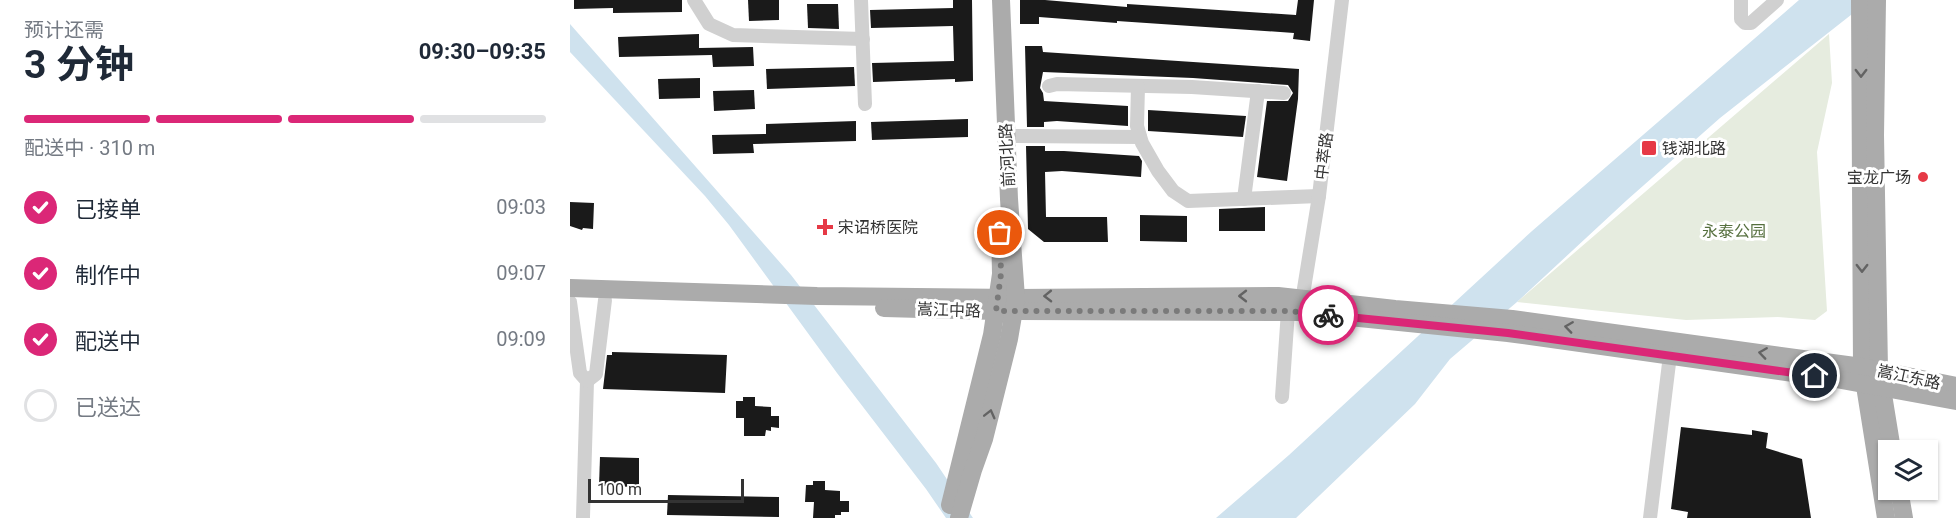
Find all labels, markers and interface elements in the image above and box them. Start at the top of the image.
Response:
text: 预计还需 [24,18,104,42]
text: 09:30–09:35 [419,39,546,64]
text: 3 分钟 [24,42,134,88]
one-way arrow [1855,68,1867,77]
street label: 前河北路 [996,123,1018,187]
street label: 中萃路 [1312,131,1336,181]
text: 配送中 · 310 m [24,136,155,160]
marker: 钱湖北路 [1640,139,1658,157]
place label: 钱湖北路 [1662,139,1726,158]
place label: 宝龙广场 [1847,168,1911,187]
marker: 宝龙广场 [1916,170,1930,184]
icon: check [24,191,57,224]
text: 09:03 [496,195,546,219]
text: 已接单 [75,197,141,222]
pin [974,207,1025,258]
icon: bag [983,216,1016,249]
marker: 宋诏桥医院 [816,218,834,236]
place label: 宋诏桥医院 [838,218,918,237]
park label: 永泰公园 [1702,222,1766,241]
icon: check [24,257,57,290]
text: 09:07 [496,261,546,285]
text: 制作中 [75,263,141,288]
one-way arrow [1856,263,1868,272]
courier [1298,285,1358,345]
one-way arrow [1044,290,1053,303]
one-way arrow [1239,290,1248,302]
street label: 嵩江中路 [917,299,981,321]
icon: bike [1312,299,1345,332]
one-way arrow [1565,321,1574,334]
icon: check [24,323,57,356]
text: 09:09 [496,327,546,351]
text: 配送中 [75,329,141,354]
one-way arrow [1758,348,1767,360]
pin [1789,350,1840,401]
icon: home [1798,359,1831,392]
street label: 嵩江东路 [1876,361,1942,393]
text: 已送达 [75,395,141,420]
one-way arrow [983,409,996,419]
map controls [1878,440,1938,500]
button: layers [1878,440,1938,500]
scale bar [588,476,744,504]
text: 100 m [597,480,642,499]

